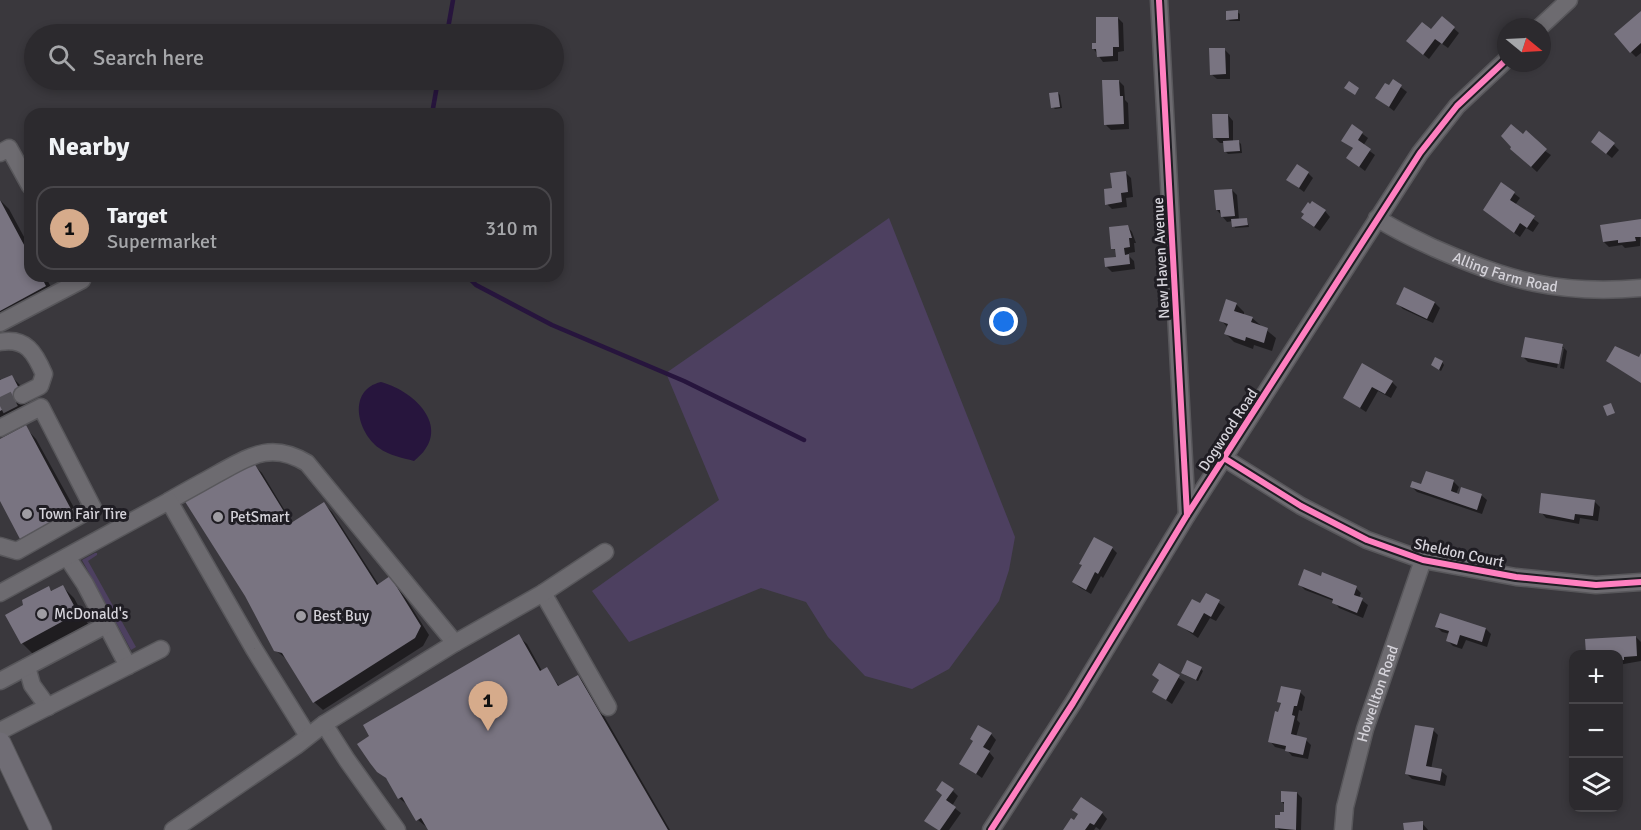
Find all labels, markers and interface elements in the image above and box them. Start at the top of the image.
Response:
north arrow [1497,18,1551,72]
search box [24,24,564,90]
icon: search [45,41,78,74]
text: Search here [93,44,204,71]
text: Nearby [48,131,129,163]
street label: New Haven Avenue [1149,197,1173,319]
text: Target [107,202,167,229]
text: 1 [64,216,75,241]
text: 310 m [485,216,538,241]
text: Supermarket [107,229,217,254]
street label: Alling Farm Road [1450,248,1559,296]
your location [989,307,1018,336]
street label: Dogwood Road [1195,385,1261,475]
place label: Town Fair Tire [39,505,127,523]
marker: Town Fair Tire [20,507,34,521]
place label: PetSmart [230,508,290,526]
marker: PetSmart [211,510,225,524]
street label: Sheldon Court [1412,535,1506,571]
place label: McDonald's [54,605,129,623]
marker: McDonald's [35,607,49,621]
place label: Best Buy [313,607,369,625]
marker: Best Buy [294,609,308,623]
street label: Howellton Road [1353,643,1402,744]
map controls [1569,650,1623,812]
button: + [1569,650,1623,704]
pin: 1 [468,682,508,731]
button: − [1569,704,1623,758]
button: layers [1569,758,1623,812]

